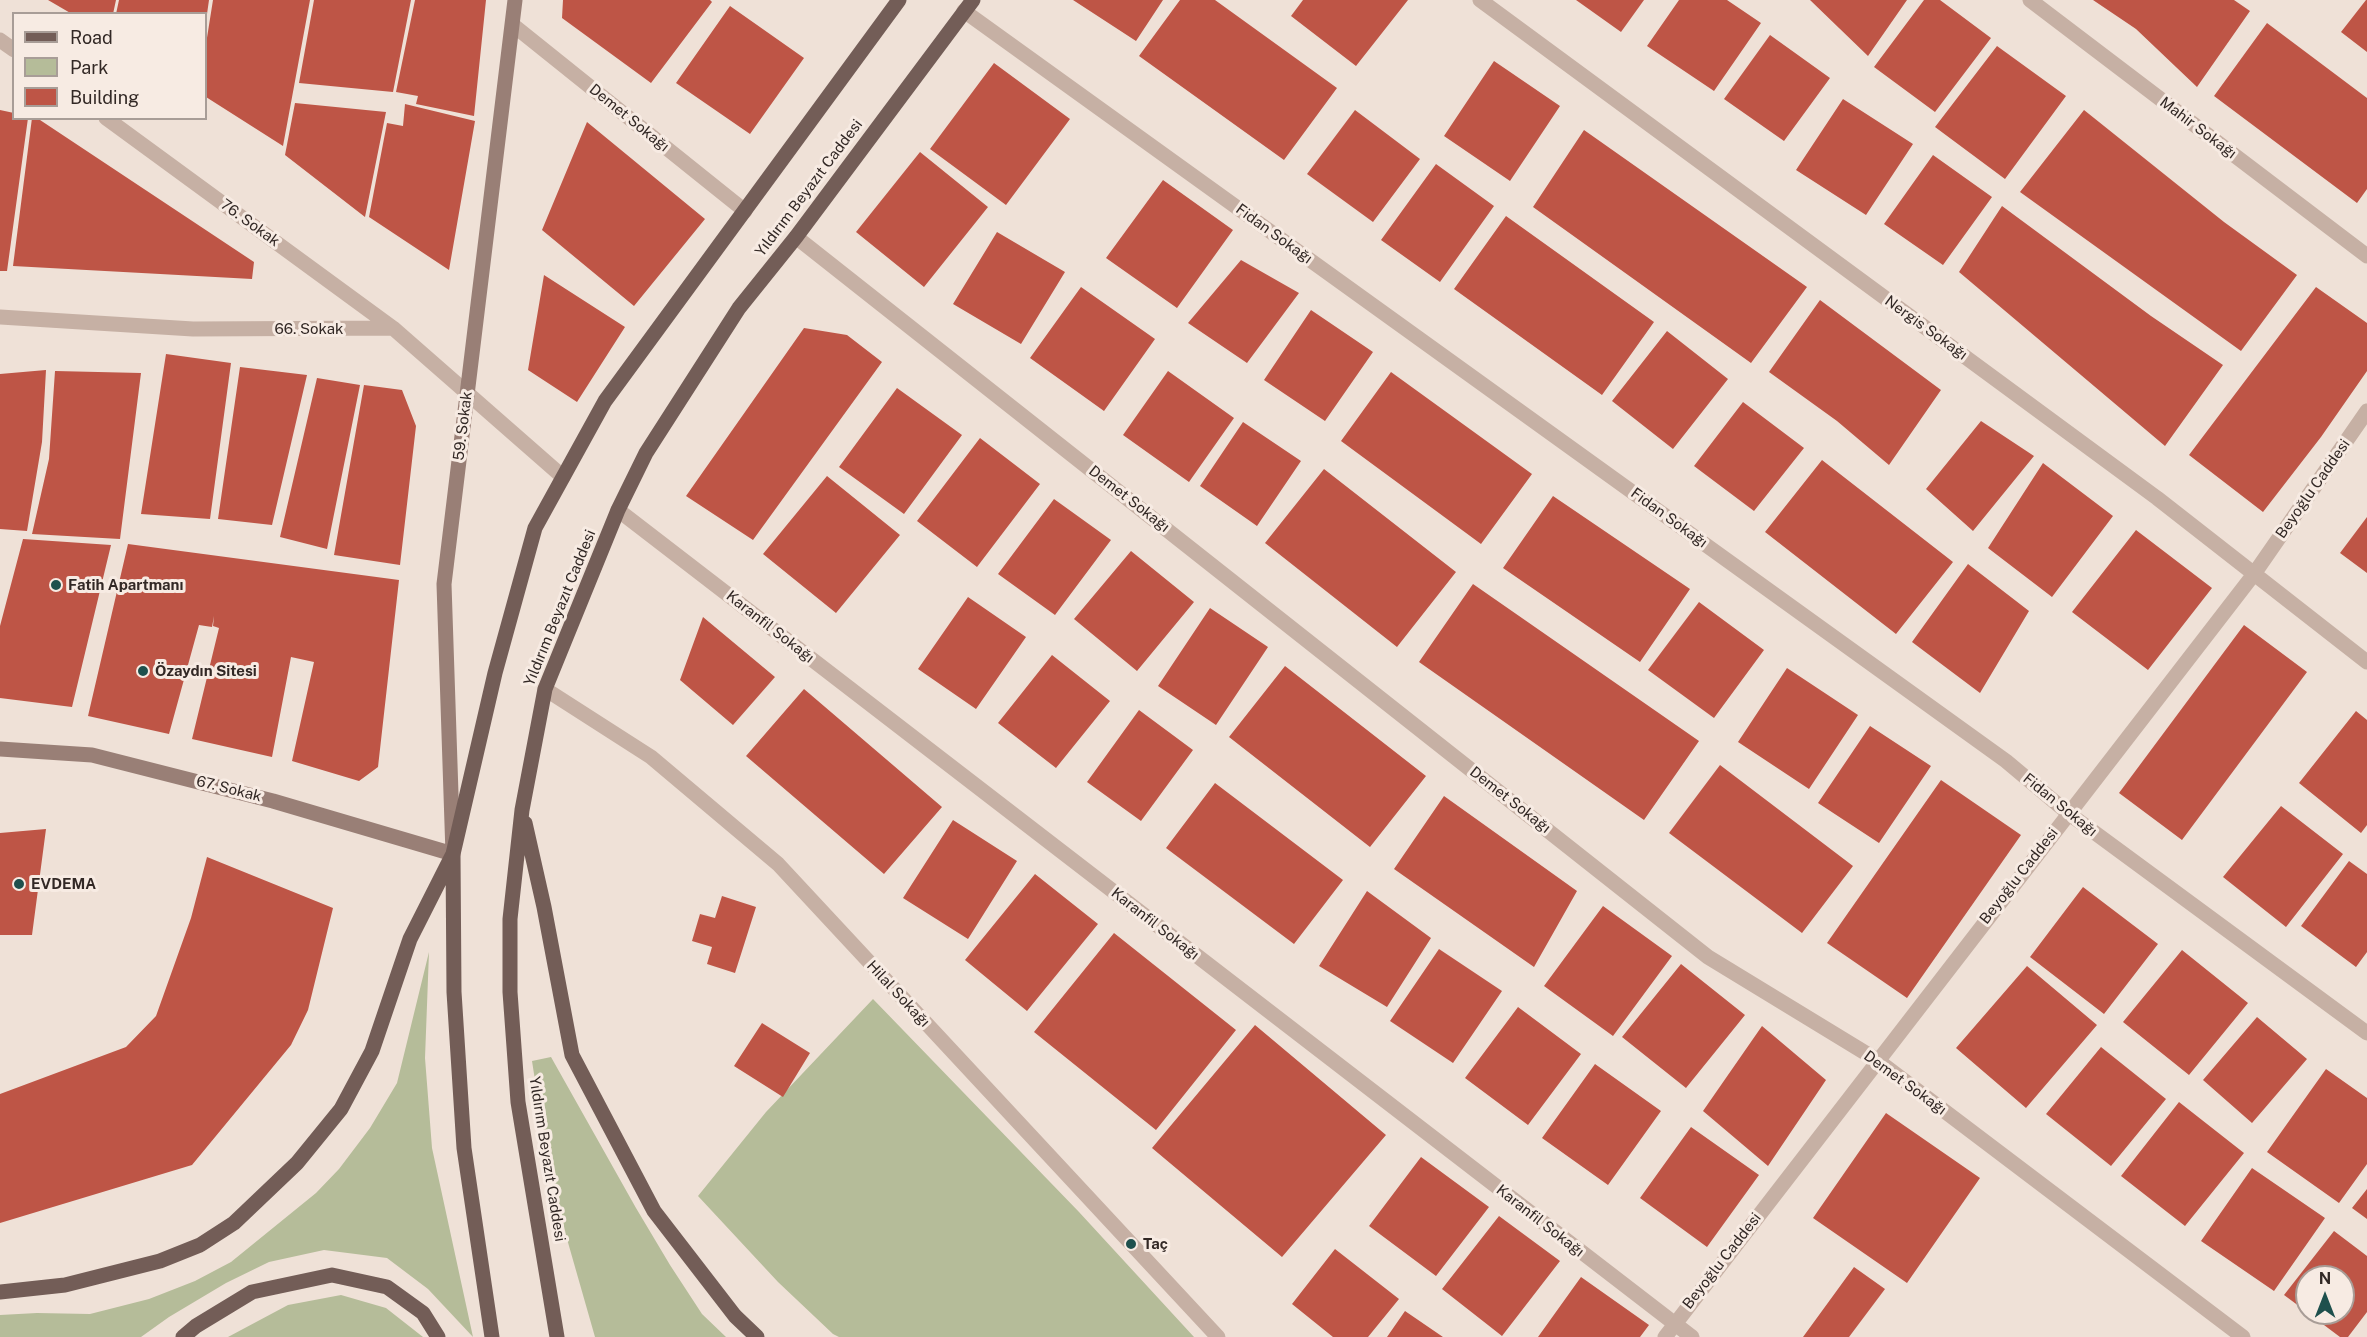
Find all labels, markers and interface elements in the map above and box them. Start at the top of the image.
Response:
legend [12,12,207,120]
text: Road [70,27,113,48]
text: Park [70,57,108,78]
street label: Demet Sokağı [585,80,673,156]
text: Building [70,87,139,108]
street label: Mahir Sokağı [2156,93,2240,163]
street label: Yıldırım Beyazıt Caddesi [752,116,866,260]
street label: 76. Sokak [217,196,283,250]
street label: Fidan Sokağı [1232,200,1316,268]
street label: Nergis Sokağı [1881,292,1971,364]
street label: 66. Sokak [274,320,344,338]
street label: 59. Sokak [450,390,476,462]
street label: Beyoğlu Caddesi [2272,436,2354,542]
street label: Demet Sokağı [1085,462,1173,536]
street label: Fidan Sokağı [1627,484,1711,552]
street label: Yıldırım Beyazıt Caddesi [520,527,600,689]
place label: Fatih Apartmanı [68,576,183,594]
marker: Fatih Apartmanı [49,578,63,592]
street label: Karanfil Sokağı [722,587,818,667]
place label: Özaydın Sitesi [155,662,257,680]
marker: Özaydın Sitesi [136,664,150,678]
street label: Demet Sokağı [1466,763,1554,837]
street label: Fidan Sokağı [2019,770,2101,840]
street label: 67. Sokak [194,772,264,806]
street label: Beyoğlu Caddesi [1976,824,2062,928]
place label: EVDEMA [31,875,96,893]
marker: EVDEMA [12,877,26,891]
street label: Karanfil Sokağı [1107,884,1203,964]
street label: Hilal Sokağı [863,957,933,1031]
street label: Demet Sokağı [1860,1047,1950,1119]
street label: Yıldırım Beyazıt Caddesi [525,1075,569,1243]
street label: Karanfil Sokağı [1492,1181,1588,1261]
street label: Beyoğlu Caddesi [1679,1209,1765,1313]
place label: Taç [1143,1235,1168,1253]
marker: Taç [1124,1237,1138,1251]
north arrow [2295,1265,2355,1325]
text: N [2319,1269,2331,1288]

